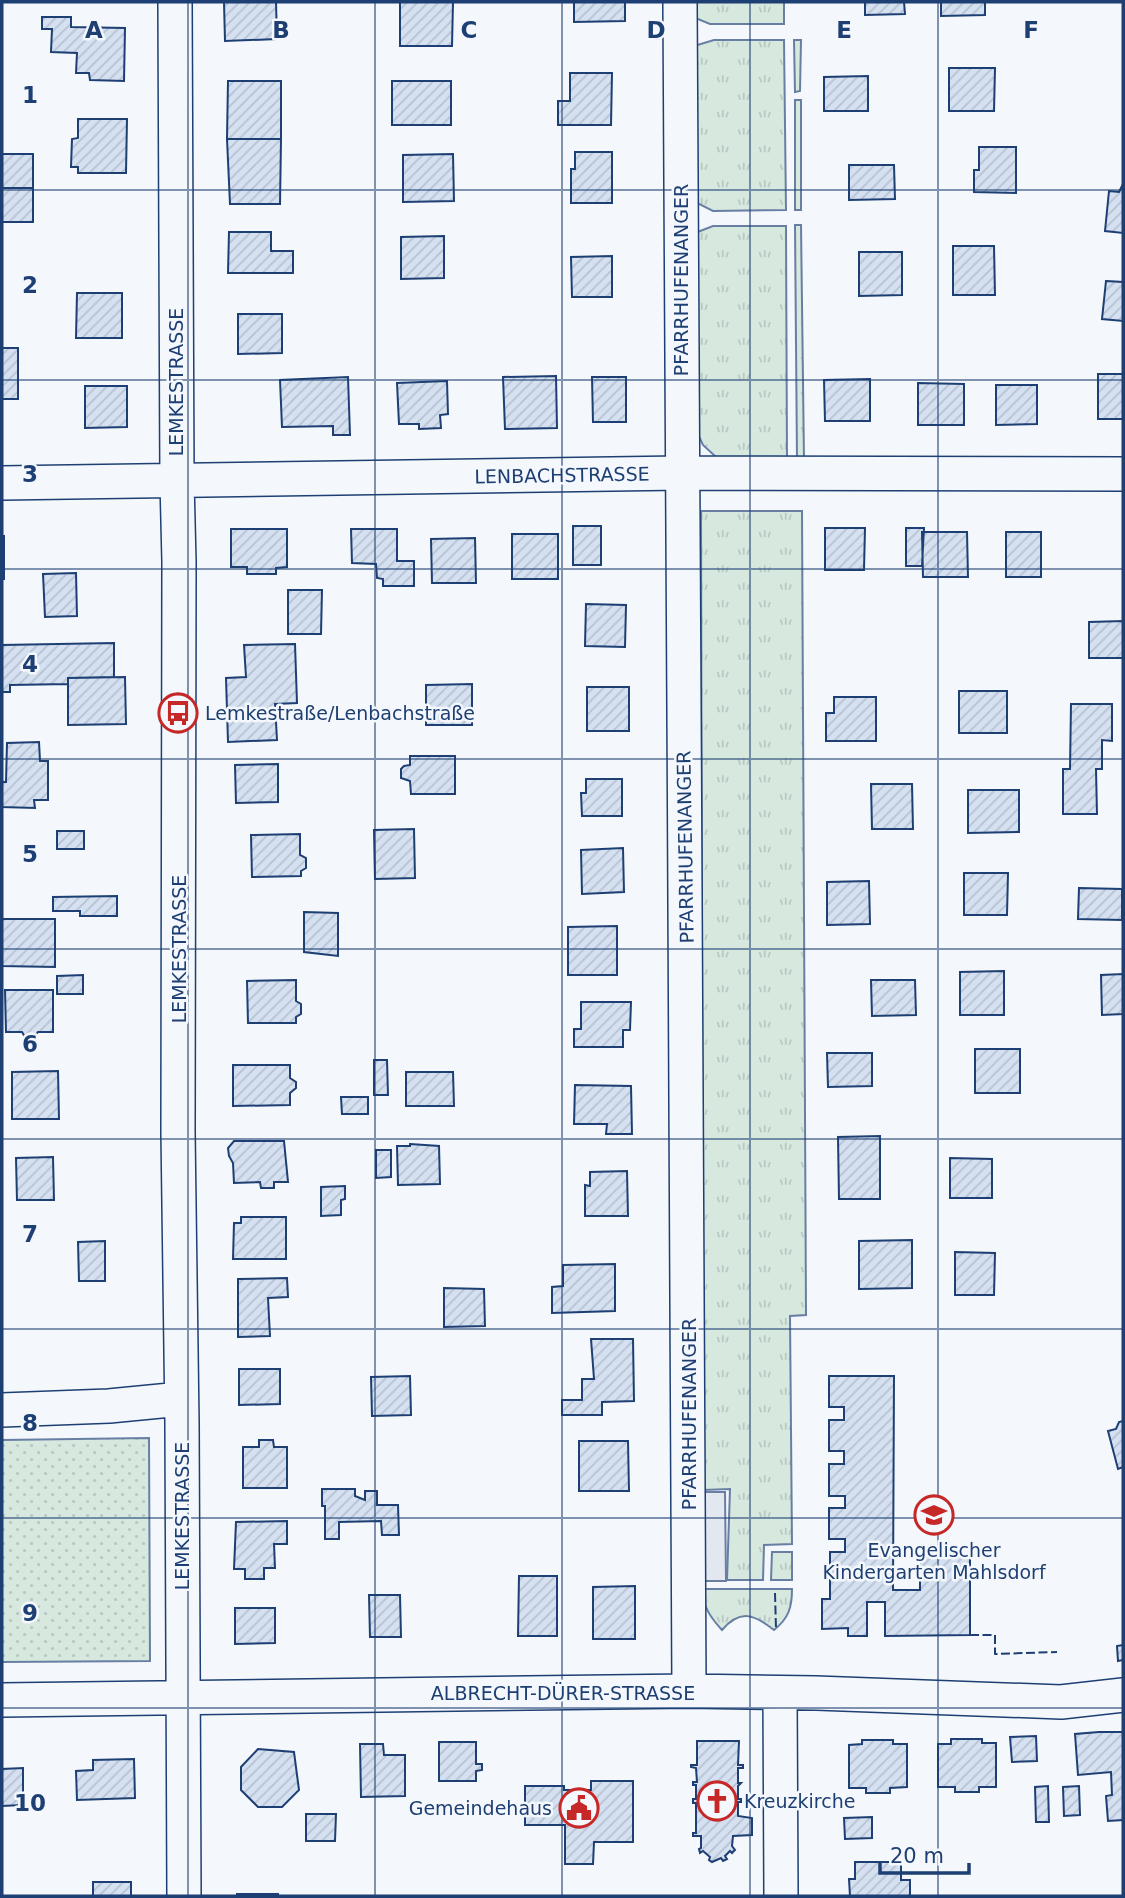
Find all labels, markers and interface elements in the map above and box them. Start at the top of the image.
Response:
text: A [85,17,103,43]
text: B [272,17,290,43]
text: C [461,17,477,43]
text: D [646,17,666,43]
text: E [836,17,852,43]
text: F [1023,17,1039,43]
text: 1 [22,82,38,108]
street label: PFARRHUFENANGER [670,184,692,376]
text: 2 [22,272,38,298]
street label: LEMKESTRASSE [165,308,187,456]
text: 3 [22,461,38,487]
street label: LENBACHSTRASSE [474,462,650,488]
text: 4 [22,651,38,677]
bus stop icon: Lemkestraße/Lenbachstraße [157,692,199,734]
place label: Lemkestraße/Lenbachstraße [205,702,475,724]
street label: PFARRHUFENANGER [672,751,698,943]
text: 5 [22,841,38,867]
street label: LEMKESTRASSE [168,875,190,1023]
text: 6 [22,1031,38,1057]
text: 7 [22,1221,38,1247]
street label: PFARRHUFENANGER [678,1318,700,1510]
text: 8 [22,1410,38,1436]
street label: LEMKESTRASSE [171,1442,193,1590]
school or university icon: Evangelischer Kindergarten Mahlsdorf [913,1494,955,1536]
place label: Evangelischer Kindergarten Mahlsdorf [822,1539,1047,1583]
text: 9 [22,1600,38,1626]
street label: ALBRECHT-DÜRER-STRASSE [431,1682,695,1704]
church icon: Kreuzkirche [696,1780,738,1822]
public building icon: Gemeindehaus [558,1787,600,1829]
text: 10 [14,1790,46,1816]
place label: Kreuzkirche [744,1790,855,1812]
place label: Gemeindehaus [409,1797,552,1819]
scale bar [880,1832,969,1876]
text: 20 m [890,1844,944,1868]

